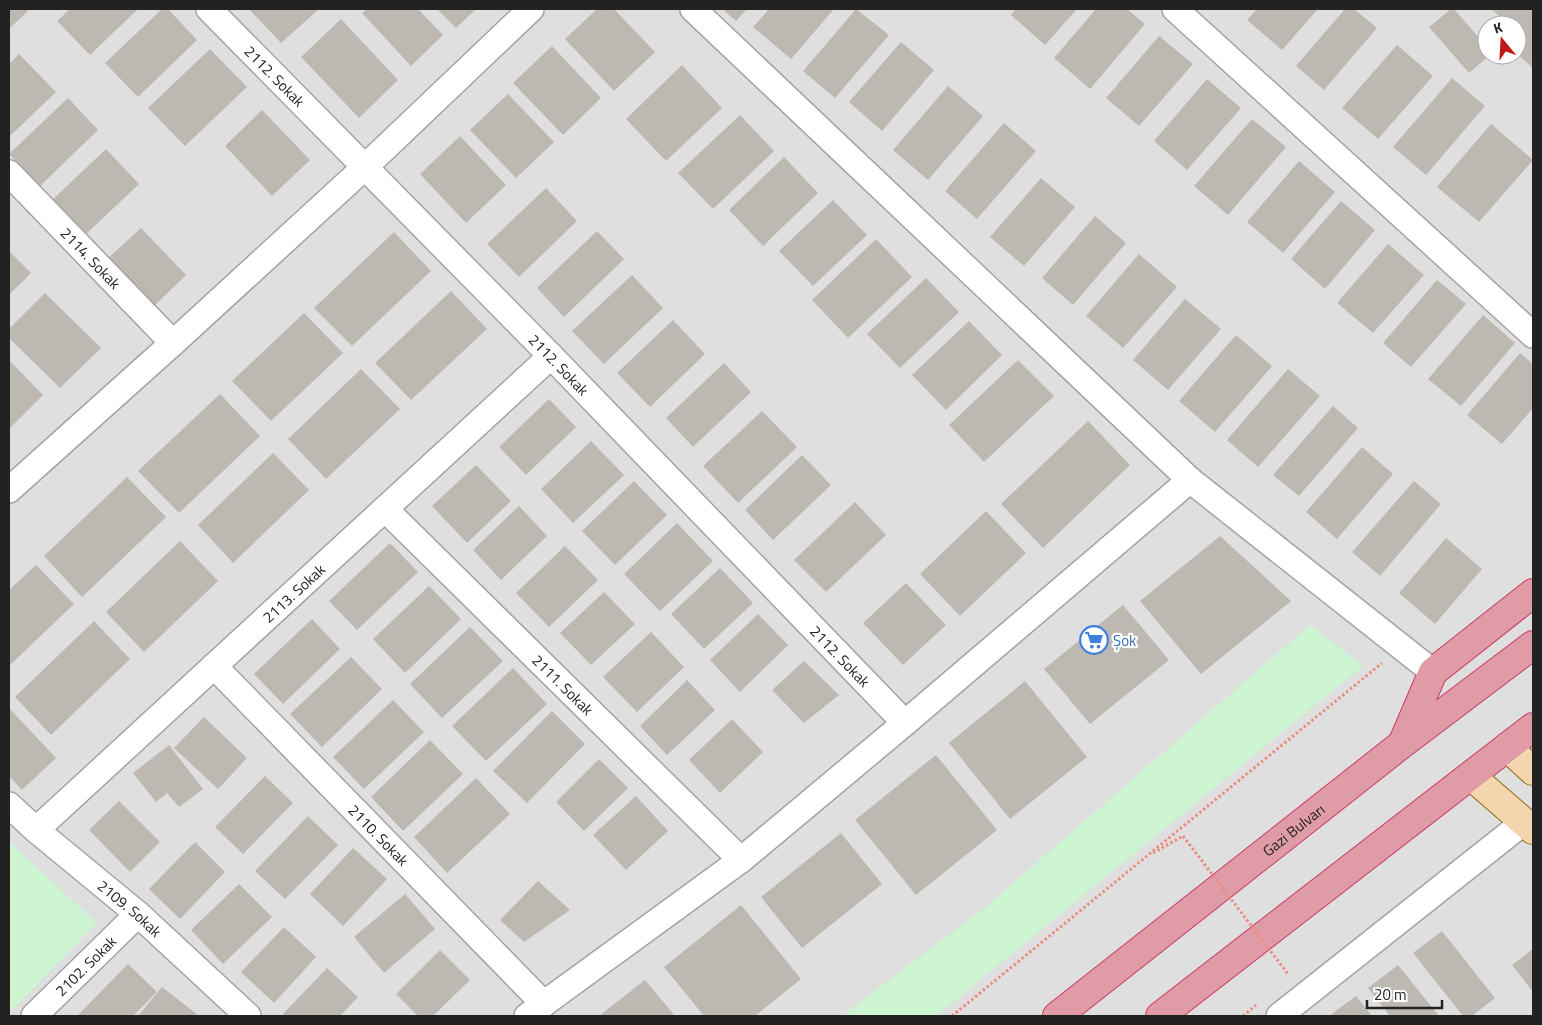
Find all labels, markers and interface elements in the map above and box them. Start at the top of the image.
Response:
north arrow [1477,15,1527,65]
text: K [1491,16,1506,38]
street label: 2112. Sokak [239,40,311,112]
street label: 2114. Sokak [56,222,126,294]
street label: 2112. Sokak [524,329,595,401]
street label: 2113. Sokak [257,558,330,628]
street label: 2112. Sokak [805,620,876,692]
supermarket icon: Şok [1079,625,1109,655]
place label: Şok [1113,629,1136,652]
street label: 2111. Sokak [527,649,599,720]
street label: Gazi Bulvarı [1257,798,1330,862]
street label: 2110. Sokak [343,799,414,871]
street label: 2109. Sokak [93,874,167,942]
street label: 2102. Sokak [49,930,121,1001]
scale bar [1367,978,1442,1010]
text: 20 m [1374,983,1407,1006]

